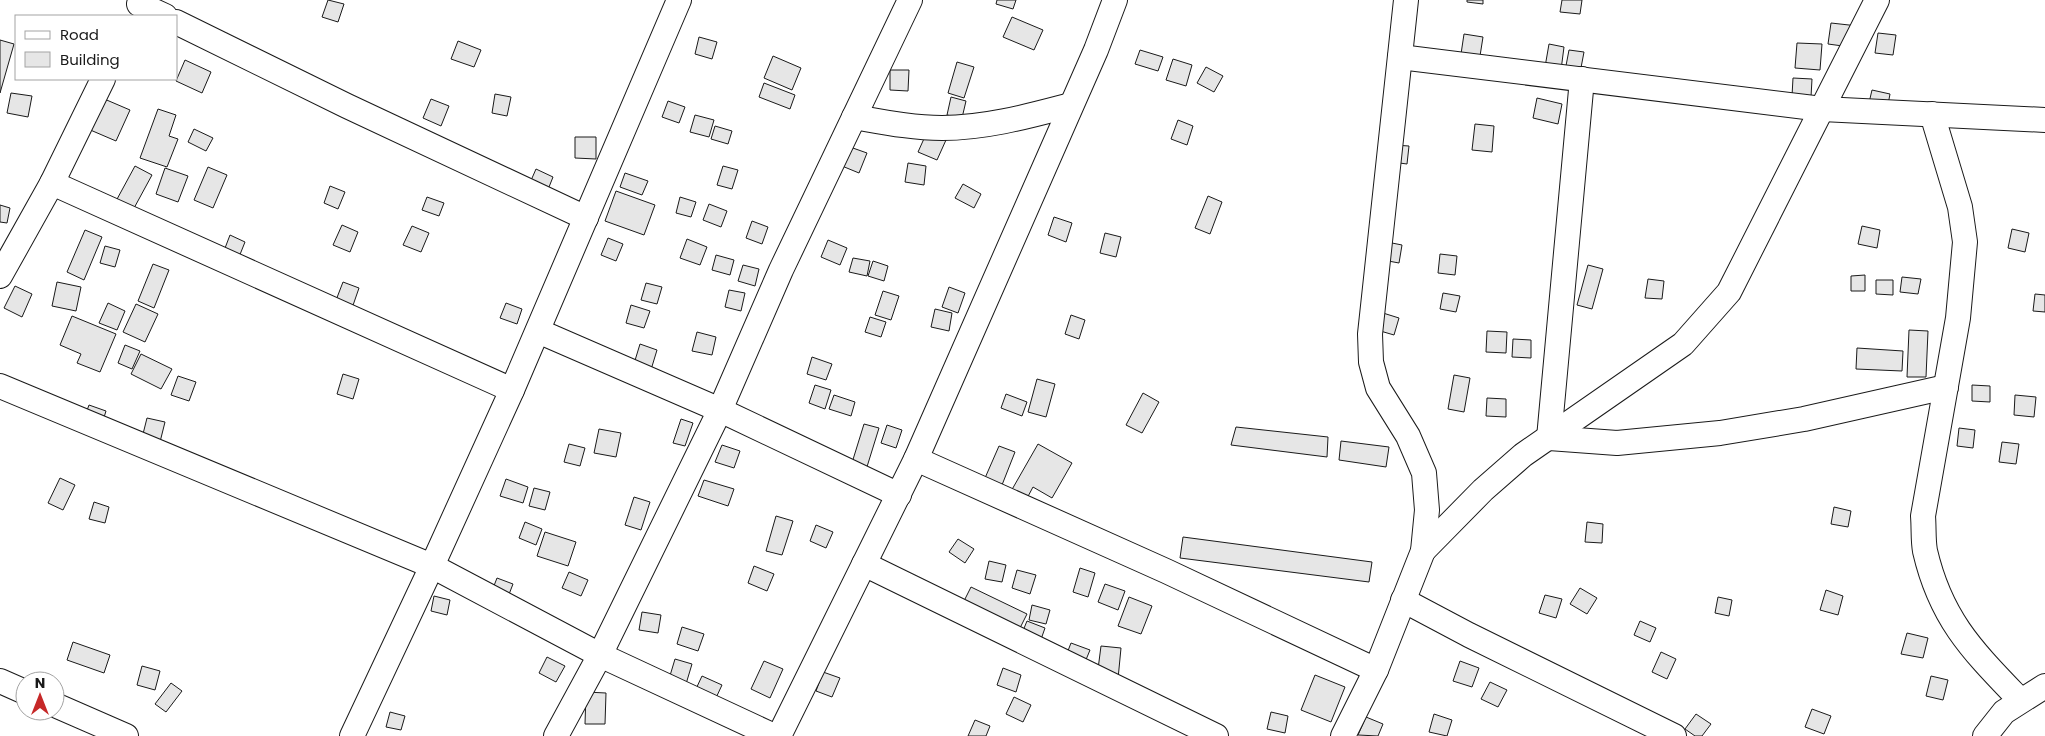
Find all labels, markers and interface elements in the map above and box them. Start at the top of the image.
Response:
legend [15,15,178,80]
text: Road [60,24,99,45]
text: Building [60,49,120,70]
north arrow [15,671,65,721]
text: N [35,673,45,693]

